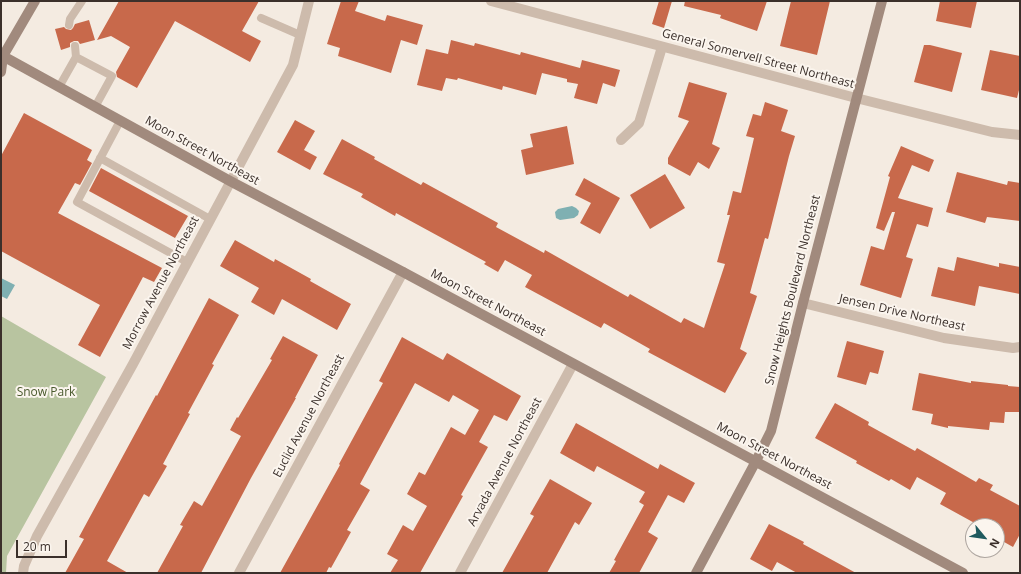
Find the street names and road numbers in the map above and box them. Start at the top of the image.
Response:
street label: General Somervell Street Northeast [660,26,856,92]
street label: Moon Street Northeast [142,114,262,188]
street label: Snow Heights Boulevard Northeast [762,193,824,387]
street label: Morrow Avenue Northeast [120,214,202,352]
street label: Moon Street Northeast [428,266,548,340]
street label: Jensen Drive Northeast [838,291,966,335]
street label: Euclid Avenue Northeast [270,352,348,480]
street label: Arvada Avenue Northeast [465,395,545,529]
street label: Moon Street Northeast [714,419,834,493]

